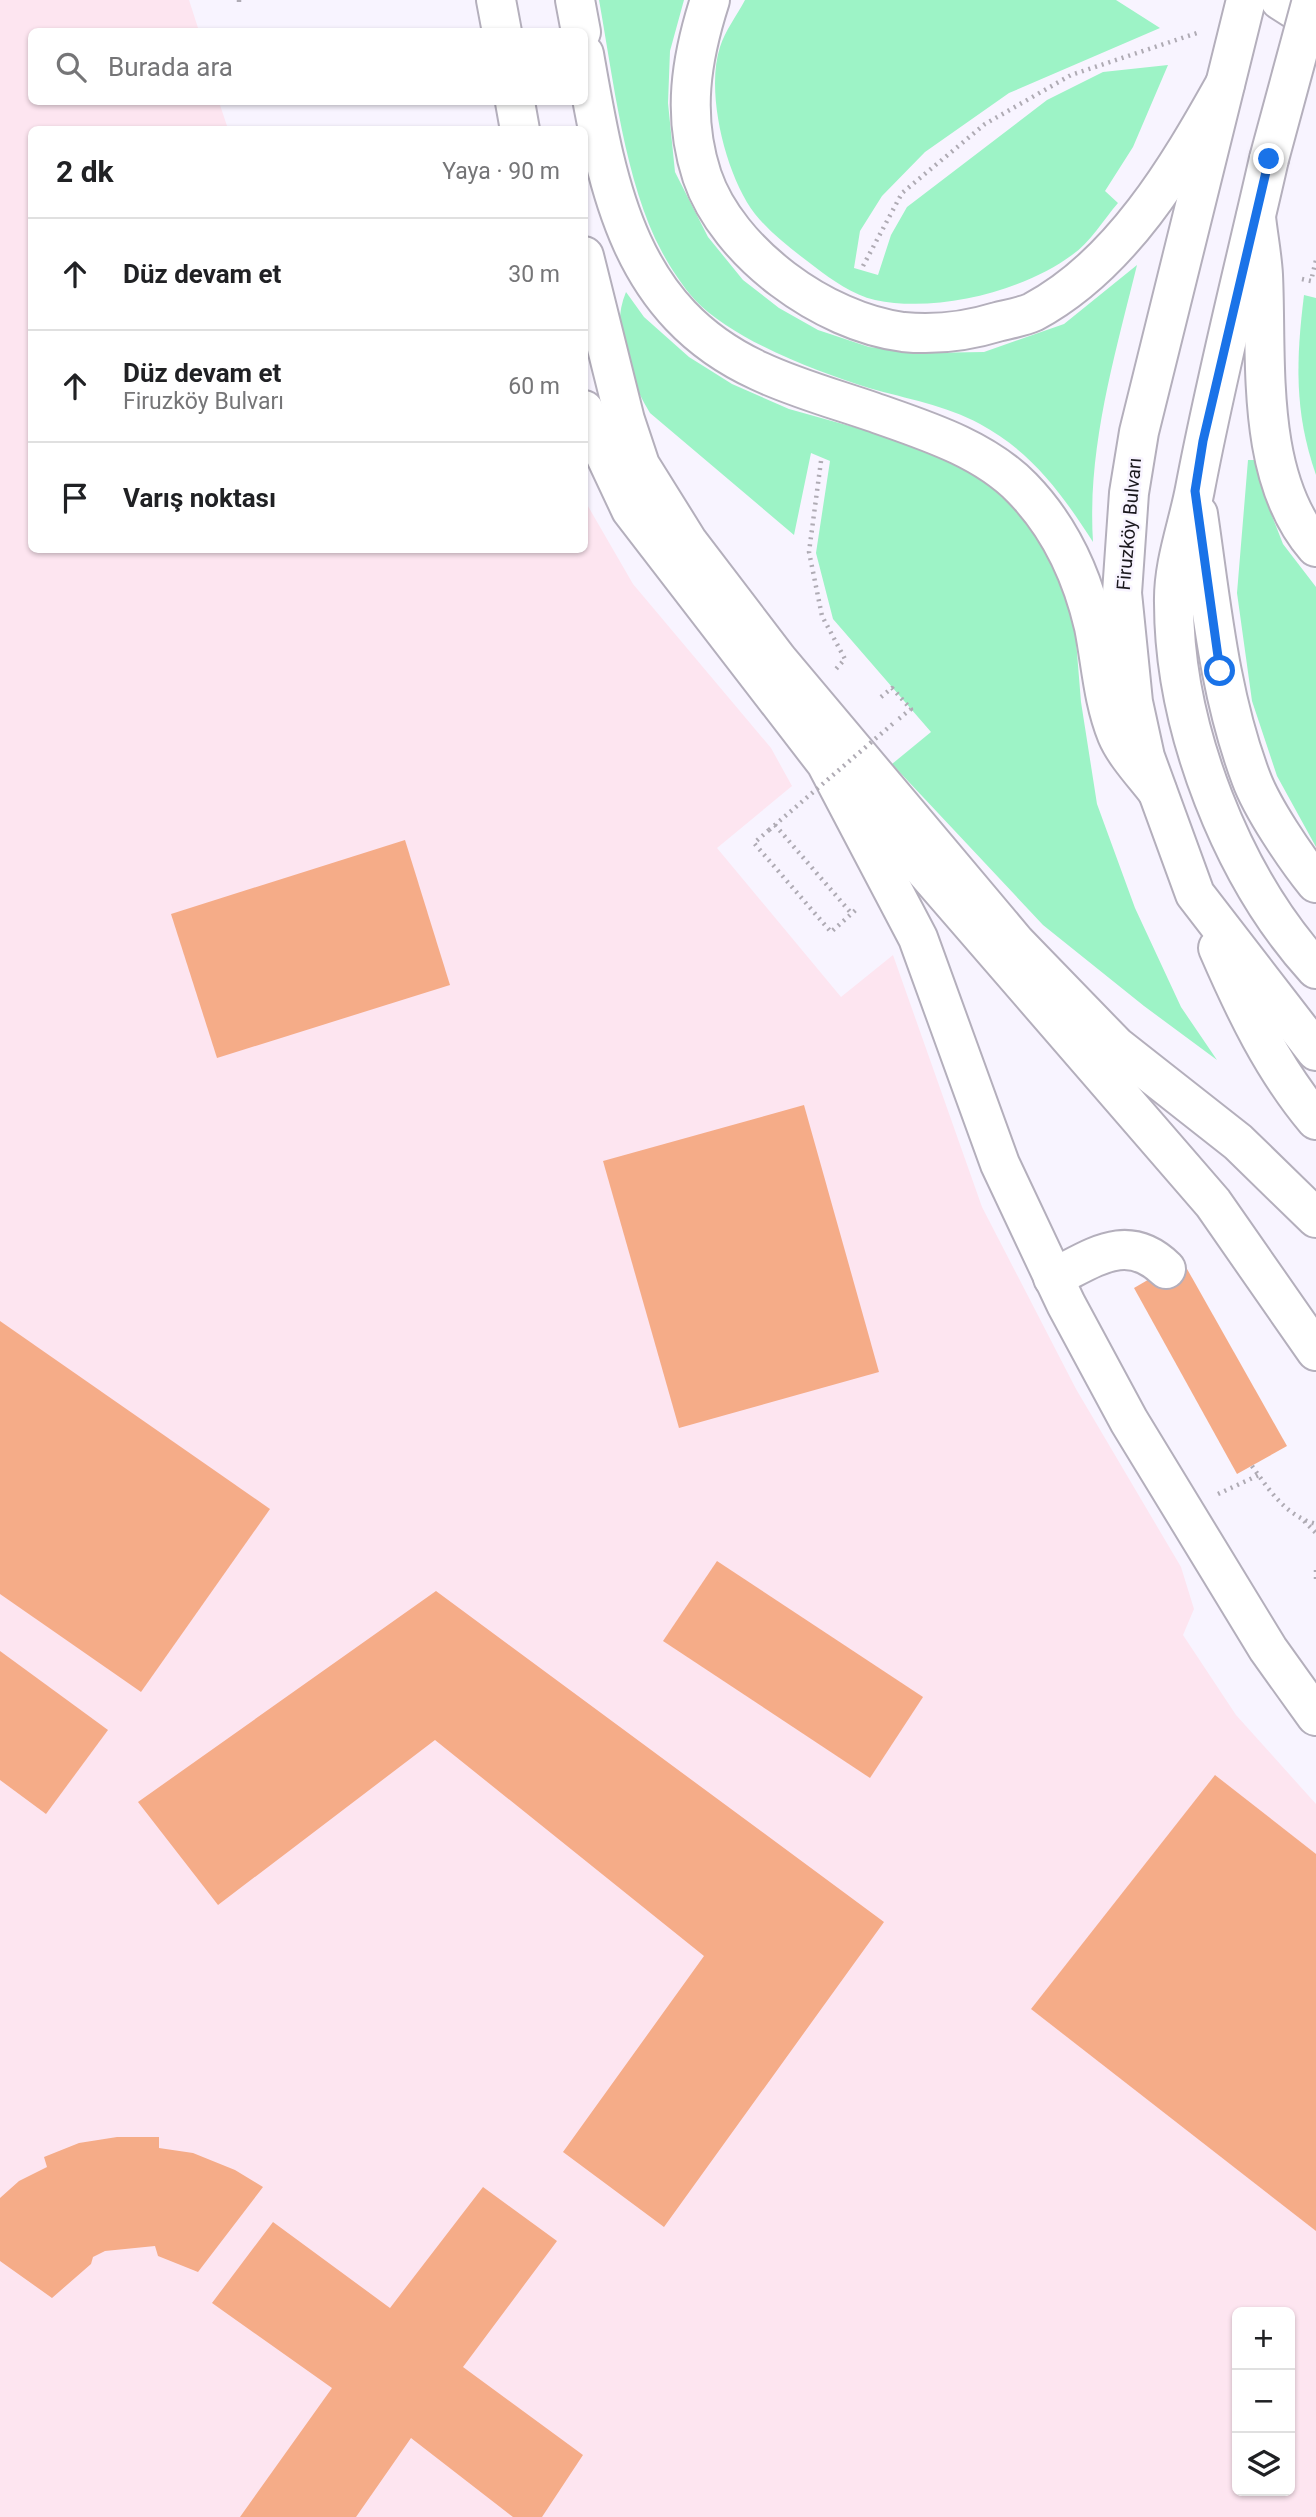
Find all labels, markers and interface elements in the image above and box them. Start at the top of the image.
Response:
search box [28,28,588,105]
icon: search [52,48,90,86]
text: Burada ara [108,52,233,82]
route end [1253,143,1284,174]
text: 2 dk [56,154,114,189]
text: Yaya · 90 m [442,158,560,185]
icon: ahead [56,255,94,293]
text: Düz devam et [123,259,281,289]
text: 30 m [508,261,560,288]
text: Düz devam et [123,358,281,388]
icon: ahead [56,367,94,405]
text: 60 m [508,373,560,400]
text: Firuzköy Bulvarı [123,388,284,415]
street label: Firuzköy Bulvarı [1112,457,1146,591]
icon: arrive [56,479,94,517]
text: Varış noktası [123,483,276,513]
route start [1204,655,1235,686]
map controls [1232,2307,1295,2496]
button: + [1232,2307,1295,2370]
button: − [1232,2370,1295,2433]
button: layers [1232,2433,1295,2496]

